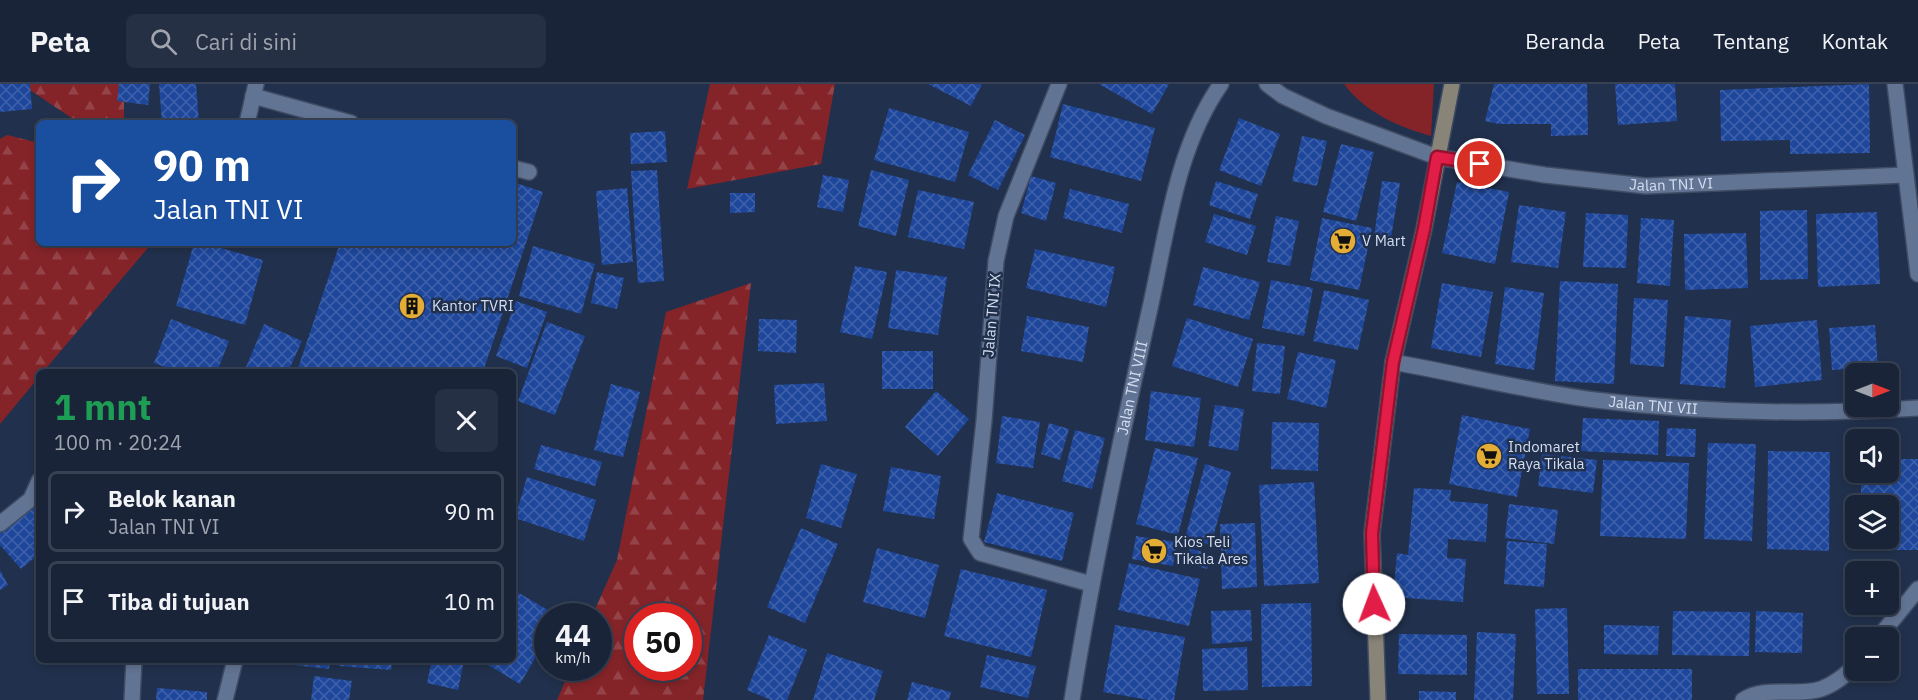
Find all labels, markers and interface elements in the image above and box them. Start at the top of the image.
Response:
search box [126,14,546,68]
text: Peta [30,23,90,60]
icon: search [147,25,180,58]
text: Cari di sini [195,27,297,56]
text: Beranda [1525,27,1605,55]
text: Peta [1638,27,1680,55]
text: Tentang [1713,27,1789,55]
text: Kontak [1822,27,1888,55]
text: 90 m [153,138,251,193]
pin [1454,138,1505,189]
icon: right [54,144,132,222]
icon: arrive [1463,147,1496,180]
street label: Jalan TNI VI [1628,173,1713,195]
text: Jalan TNI VI [153,191,304,226]
supermarket icon: V Mart [1328,226,1358,256]
place label: V Mart [1362,231,1406,250]
street label: Jalan TNI IX [978,272,1005,357]
building icon: Kantor TVRI [397,291,427,321]
place label: Kantor TVRI [432,296,514,315]
street label: Jalan TNI VIII [1113,339,1151,437]
north arrow [1845,363,1899,417]
map controls [1845,363,1899,681]
text: 1 mnt [54,383,152,430]
button: close [435,389,498,452]
street label: Jalan TNI VII [1607,392,1698,418]
text: 100 m · 20:24 [54,429,182,456]
button: sound [1845,429,1899,483]
place label: Indomaret Raya Tikala [1508,437,1584,473]
supermarket icon: Indomaret Raya Tikala [1474,441,1504,471]
text: Belok kanan [108,484,236,513]
icon: right [57,495,90,528]
button: layers [1845,495,1899,549]
text: 90 m [444,497,495,526]
text: Jalan TNI VI [108,513,220,540]
place label: Kios Teli Tikala Ares [1174,532,1248,568]
supermarket icon: Kios Teli Tikala Ares [1139,536,1169,566]
button: + [1845,561,1899,615]
position arrow [1342,572,1406,636]
icon: arrive [57,585,90,618]
text: Tiba di tujuan [108,587,250,616]
text: 10 m [444,587,495,616]
speed limit sign: 50 [624,603,702,681]
text: 44 [555,615,591,654]
button: − [1845,627,1899,681]
text: km/h [555,648,591,667]

